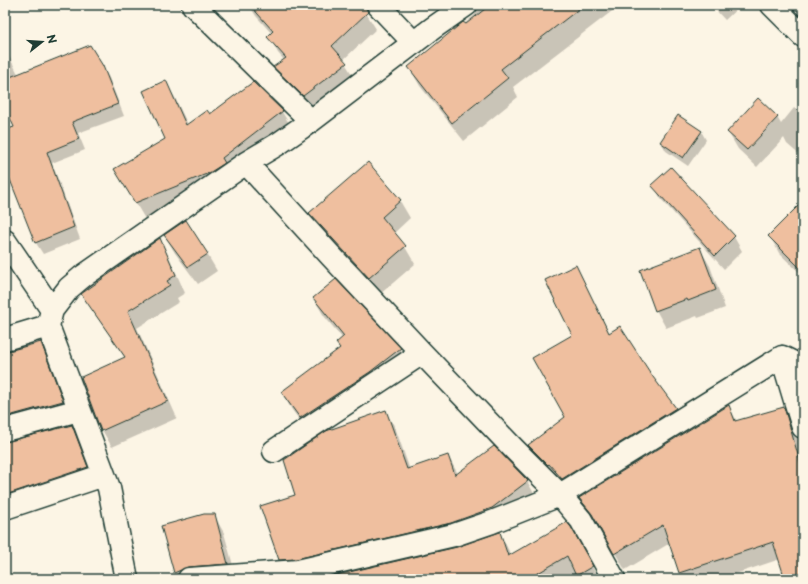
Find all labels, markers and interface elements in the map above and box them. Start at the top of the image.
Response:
north arrow [22,22,62,62]
text: N [43,32,62,46]

